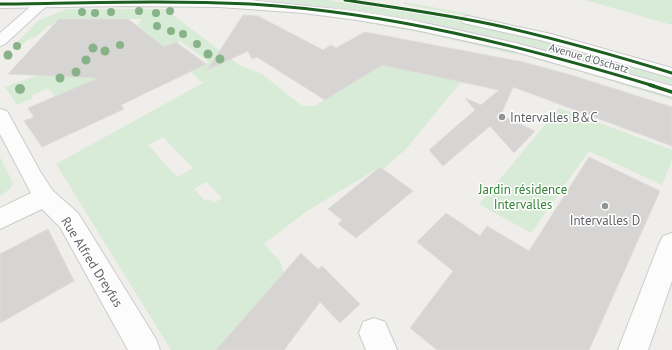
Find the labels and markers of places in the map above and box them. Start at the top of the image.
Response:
place label: Intervalles B&C [510,109,598,126]
marker: Intervalles B&C [497,112,507,122]
marker: Intervalles D [600,201,610,211]
place label: Intervalles D [570,212,640,229]

